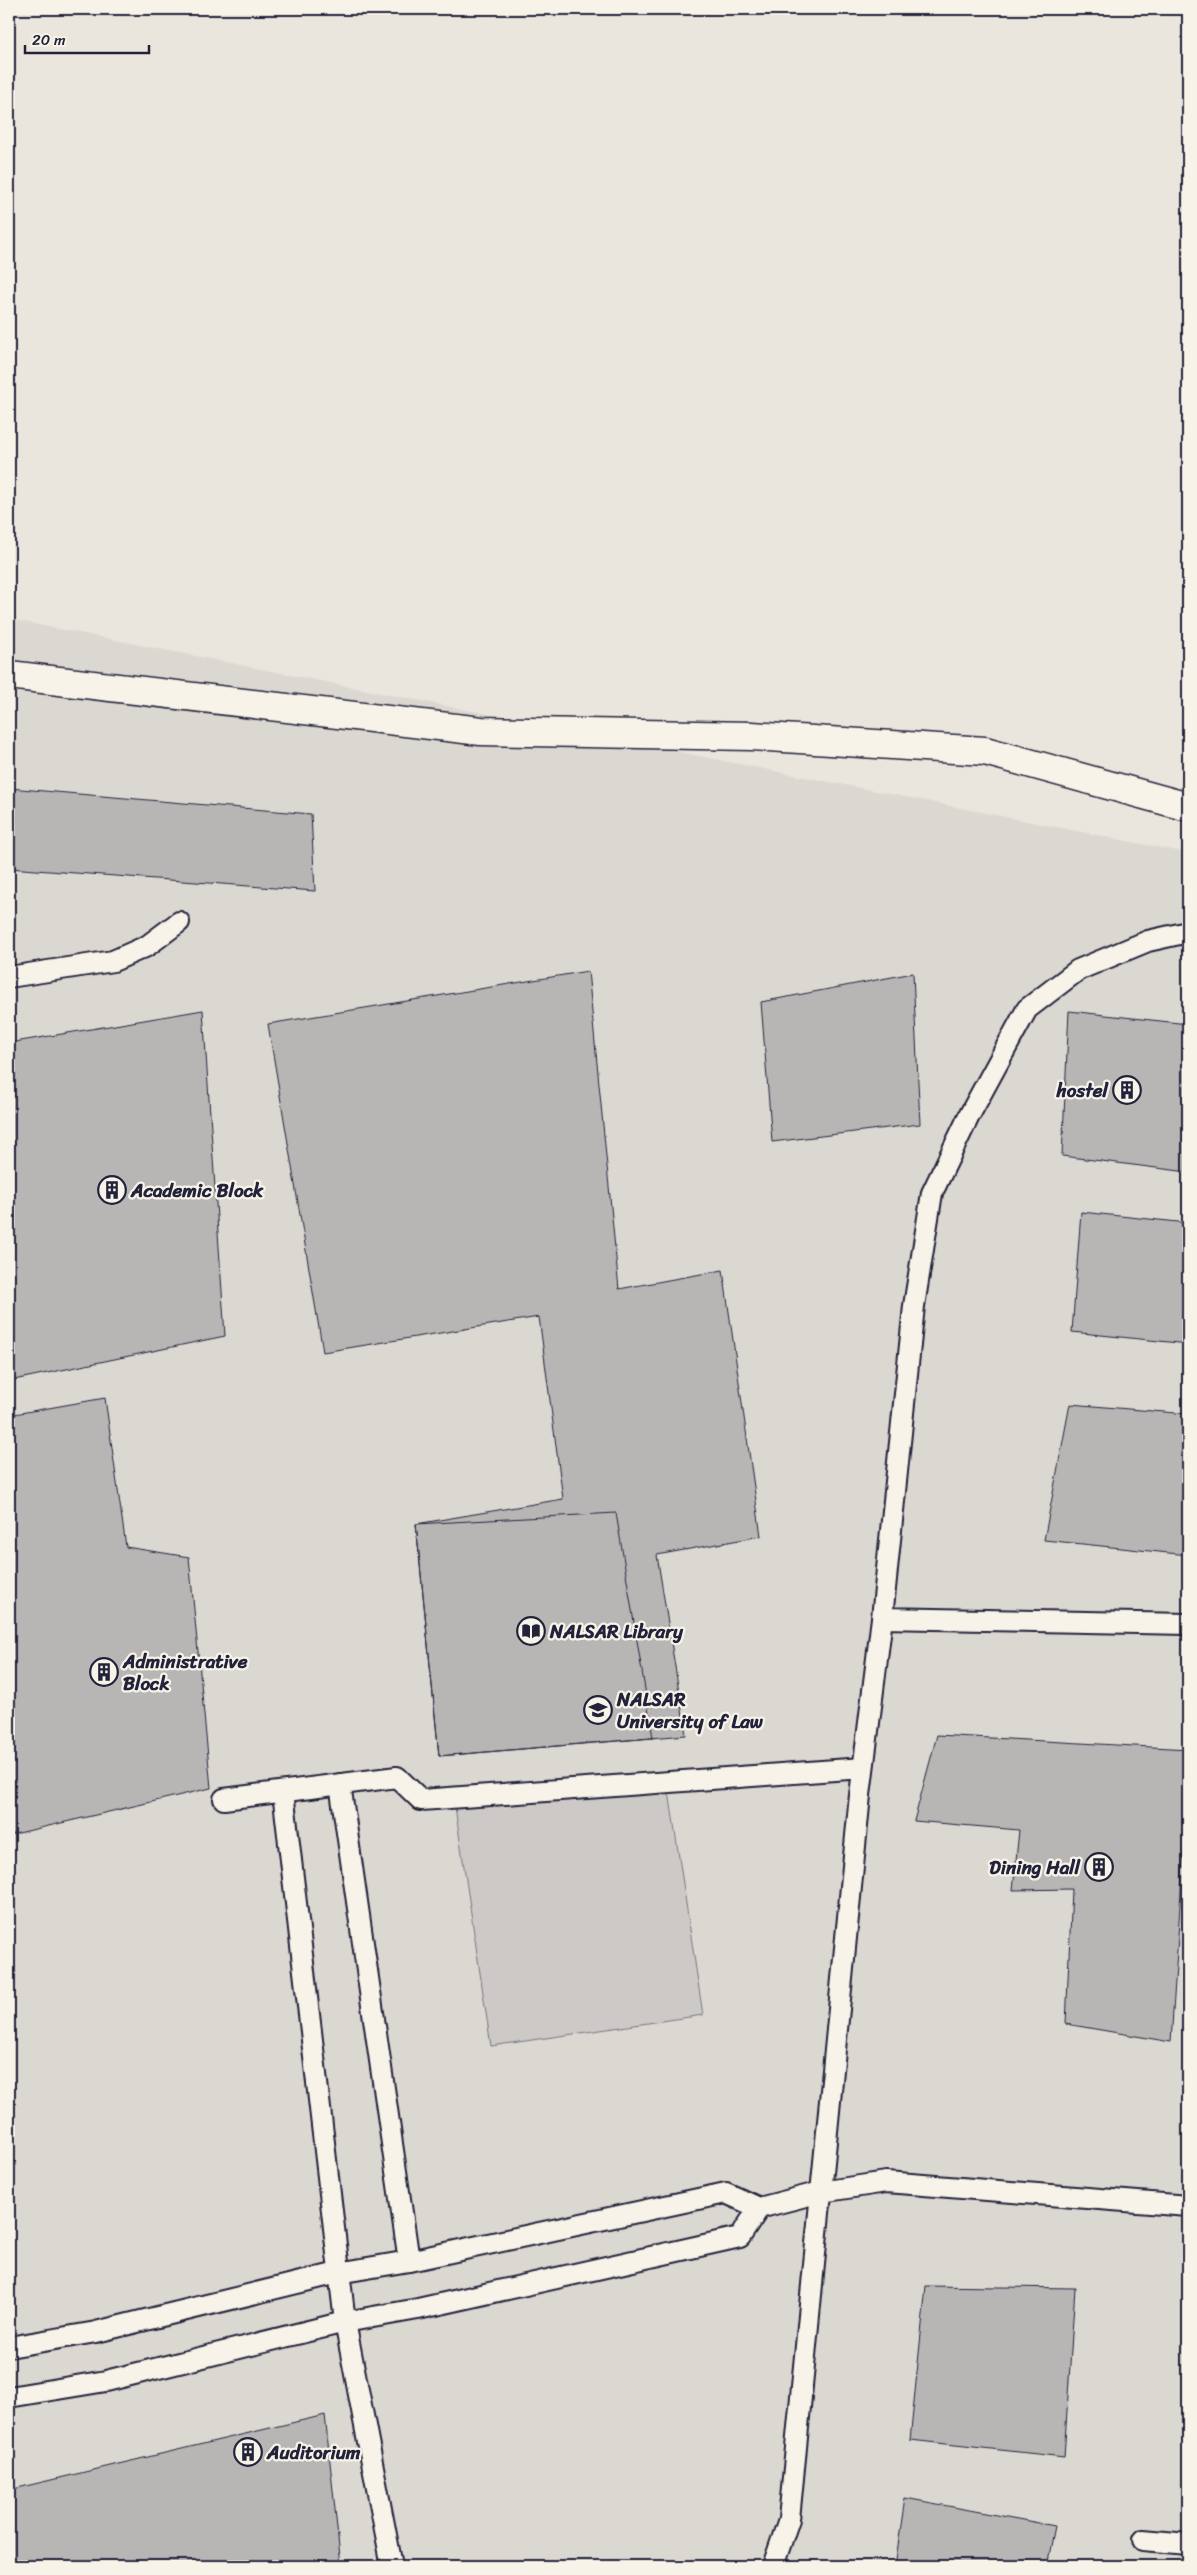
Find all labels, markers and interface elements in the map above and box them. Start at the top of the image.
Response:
scale bar [25,22,149,54]
text: 20 m [32,27,66,53]
place label: hostel [1056,1074,1110,1107]
building icon: hostel [1112,1075,1142,1105]
place label: Academic Block [130,1174,264,1207]
building icon: Academic Block [97,1175,127,1205]
place label: NALSAR Library [549,1615,684,1648]
library icon: NALSAR Library [516,1616,546,1646]
place label: Administrative Block [122,1645,248,1700]
building icon: Administrative Block [89,1657,119,1687]
place label: NALSAR University of Law [616,1683,764,1738]
school or university icon: NALSAR University of Law [583,1695,613,1725]
place label: Dining Hall [989,1851,1082,1884]
building icon: Dining Hall [1084,1852,1114,1882]
place label: Auditorium [266,2436,361,2469]
building icon: Auditorium [233,2437,263,2467]

